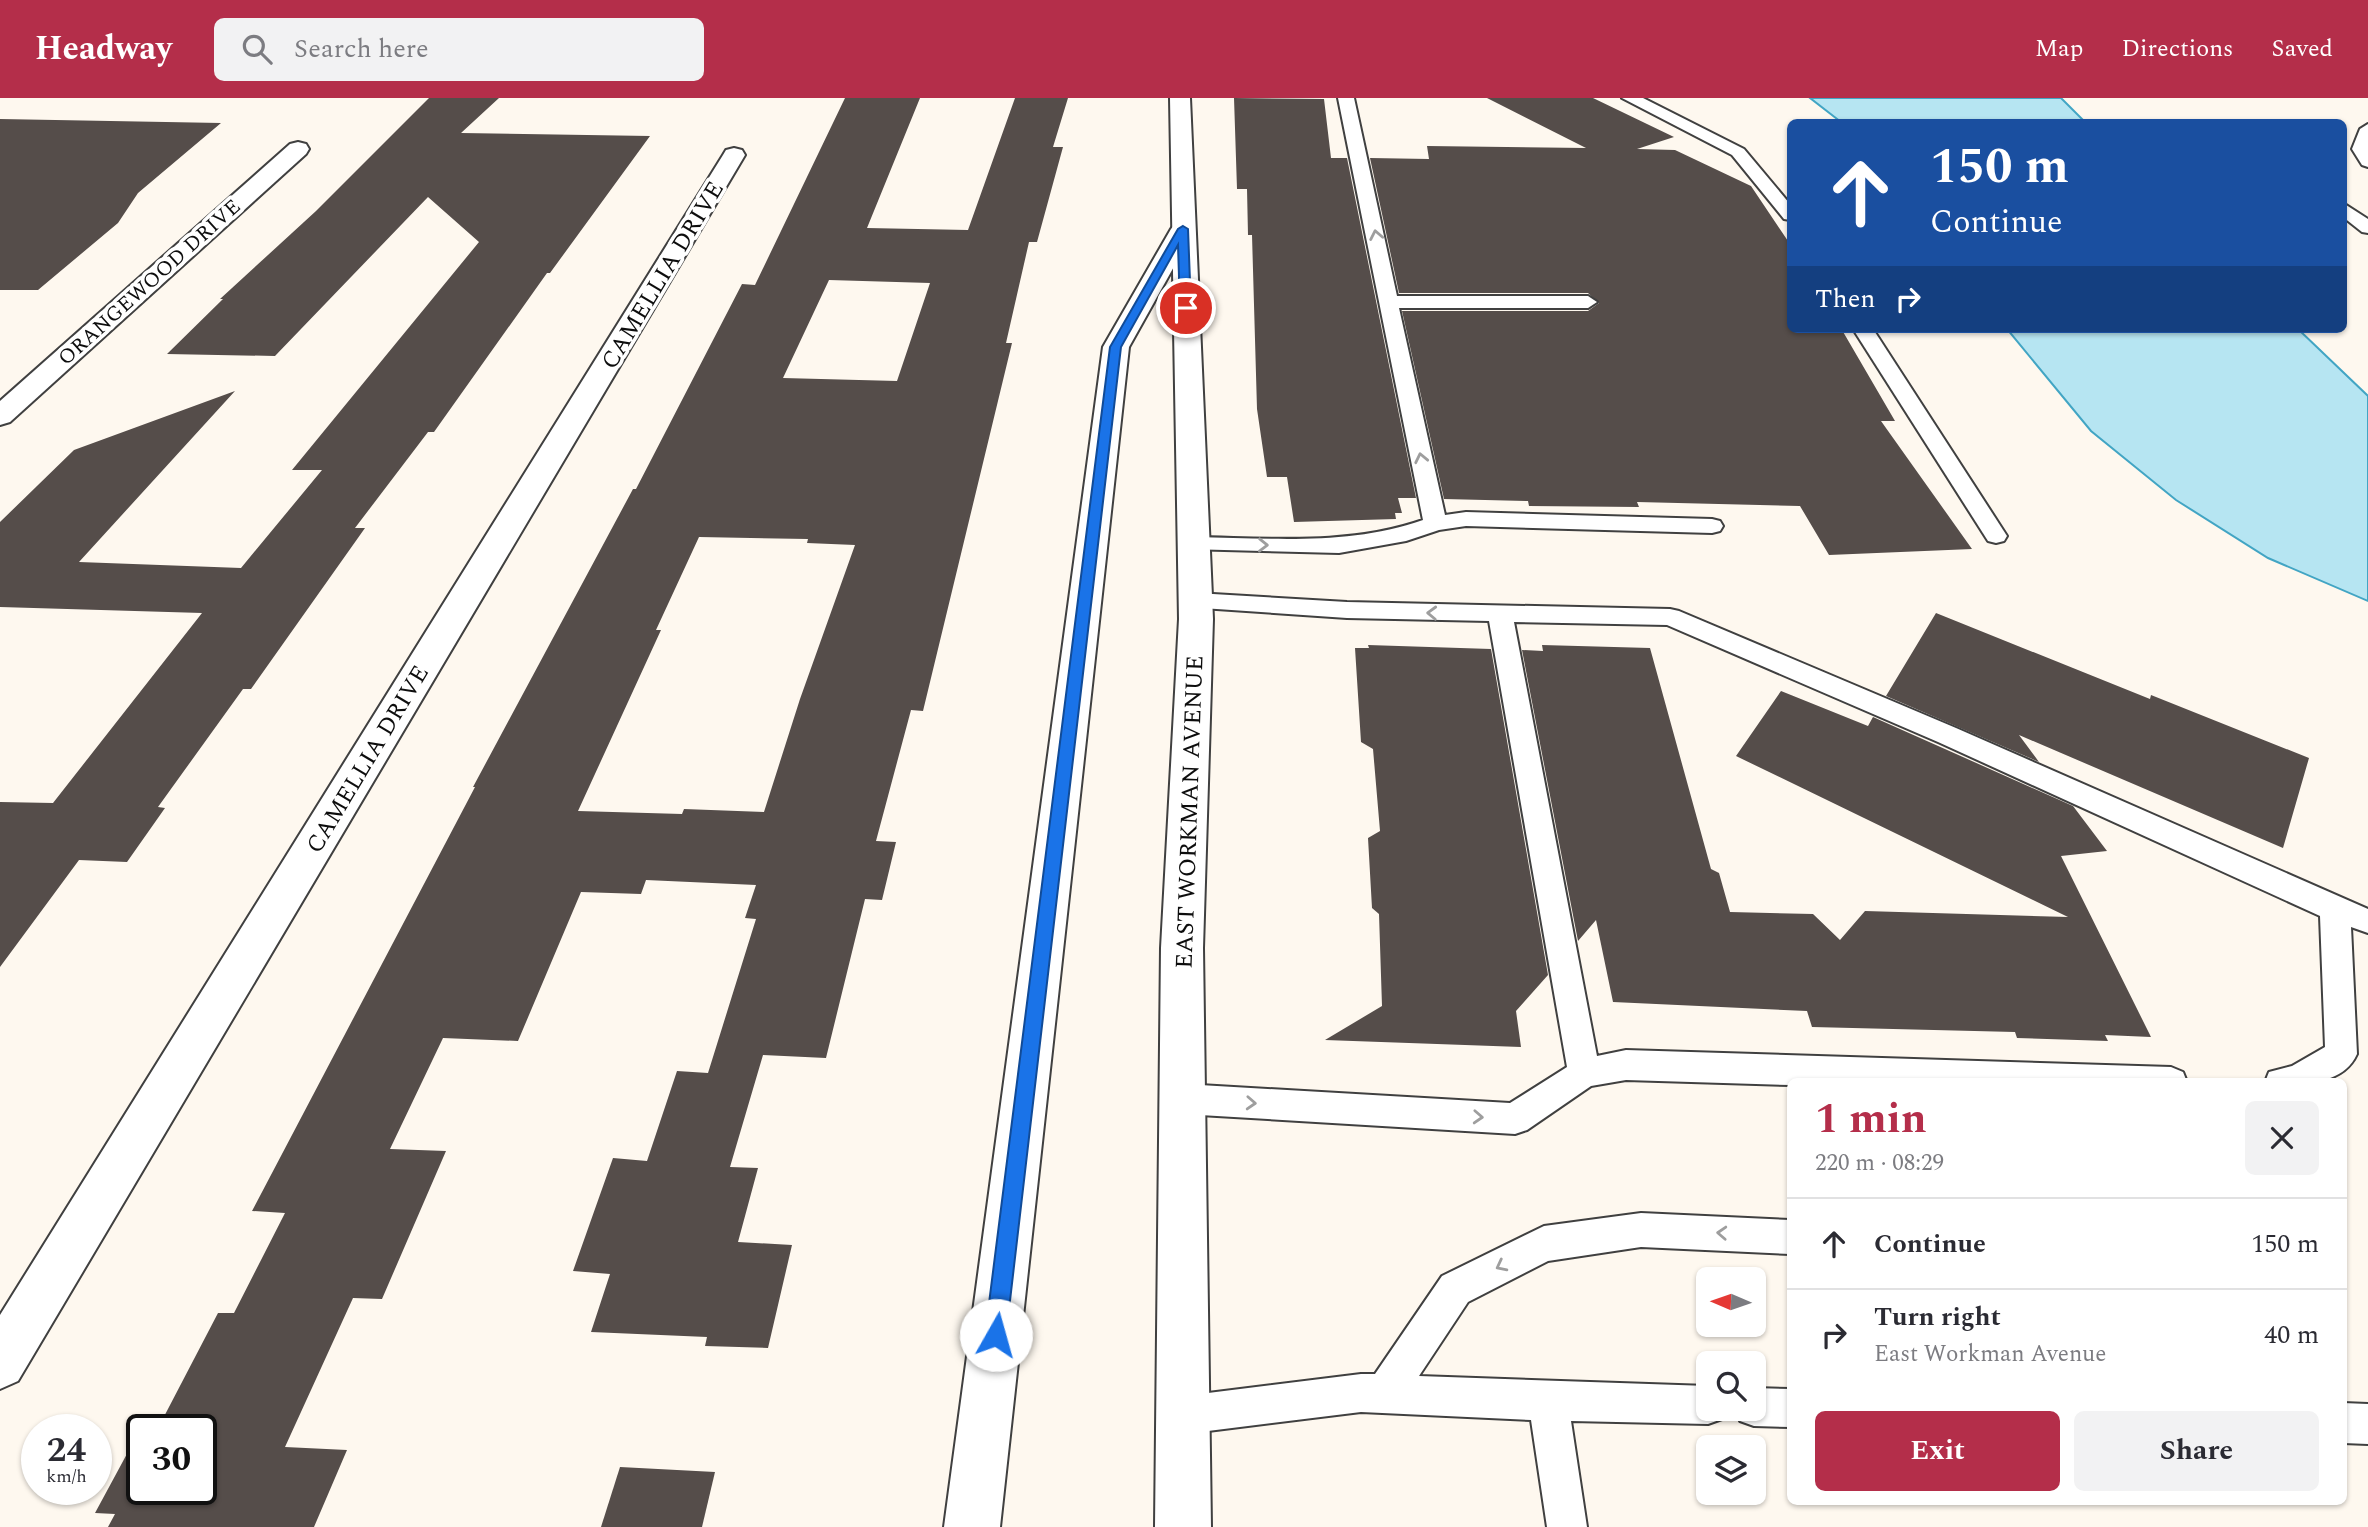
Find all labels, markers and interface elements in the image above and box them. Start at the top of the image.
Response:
search box [214,18,704,81]
text: Headway [35,24,172,74]
text: Search here [294,29,429,69]
icon: search [238,30,276,68]
text: Map [2035,31,2083,67]
text: Directions [2121,31,2233,67]
text: Saved [2271,31,2333,67]
text: 150 m [1930,130,2069,205]
icon: ahead [1815,147,1906,238]
street label: CAMELLIA DRIVE [592,175,733,377]
street label: ORANGEWOOD DRIVE [51,192,248,374]
text: Continue [1930,198,2063,247]
one-way arrow [1369,229,1384,241]
pin [1156,278,1216,338]
text: Then [1815,279,1875,319]
icon: right [1889,280,1927,318]
icon: arrive [1167,289,1205,327]
one-way arrow [1414,452,1429,464]
one-way arrow [1258,537,1268,553]
one-way arrow [1426,605,1437,621]
street label: EAST WORKMAN AVENUE [1167,655,1213,969]
street label: CAMELLIA DRIVE [297,659,438,861]
text: 1 min [1815,1088,1927,1151]
one-way arrow [1246,1095,1257,1110]
button: close [2245,1101,2319,1175]
one-way arrow [1473,1109,1484,1124]
text: 220 m · 08:29 [1815,1146,1944,1181]
text: Continue [1874,1224,1986,1264]
text: 150 m [2251,1224,2319,1264]
icon: ahead [1815,1225,1853,1263]
one-way arrow [1716,1226,1727,1241]
one-way arrow [1496,1257,1508,1271]
north arrow [1696,1267,1766,1337]
map controls [1696,1267,1766,1505]
text: Turn right [1874,1297,2001,1337]
position arrow [959,1298,1033,1372]
text: 40 m [2264,1315,2319,1355]
icon: right [1815,1316,1853,1354]
text: East Workman Avenue [1874,1337,2106,1372]
button: search [1696,1351,1766,1421]
button: Exit [1815,1411,2060,1491]
button: Share [2074,1411,2319,1491]
speed limit sign: 30 [126,1414,217,1505]
text: 24 [47,1424,86,1477]
button: layers [1696,1435,1766,1505]
text: km/h [46,1463,87,1490]

